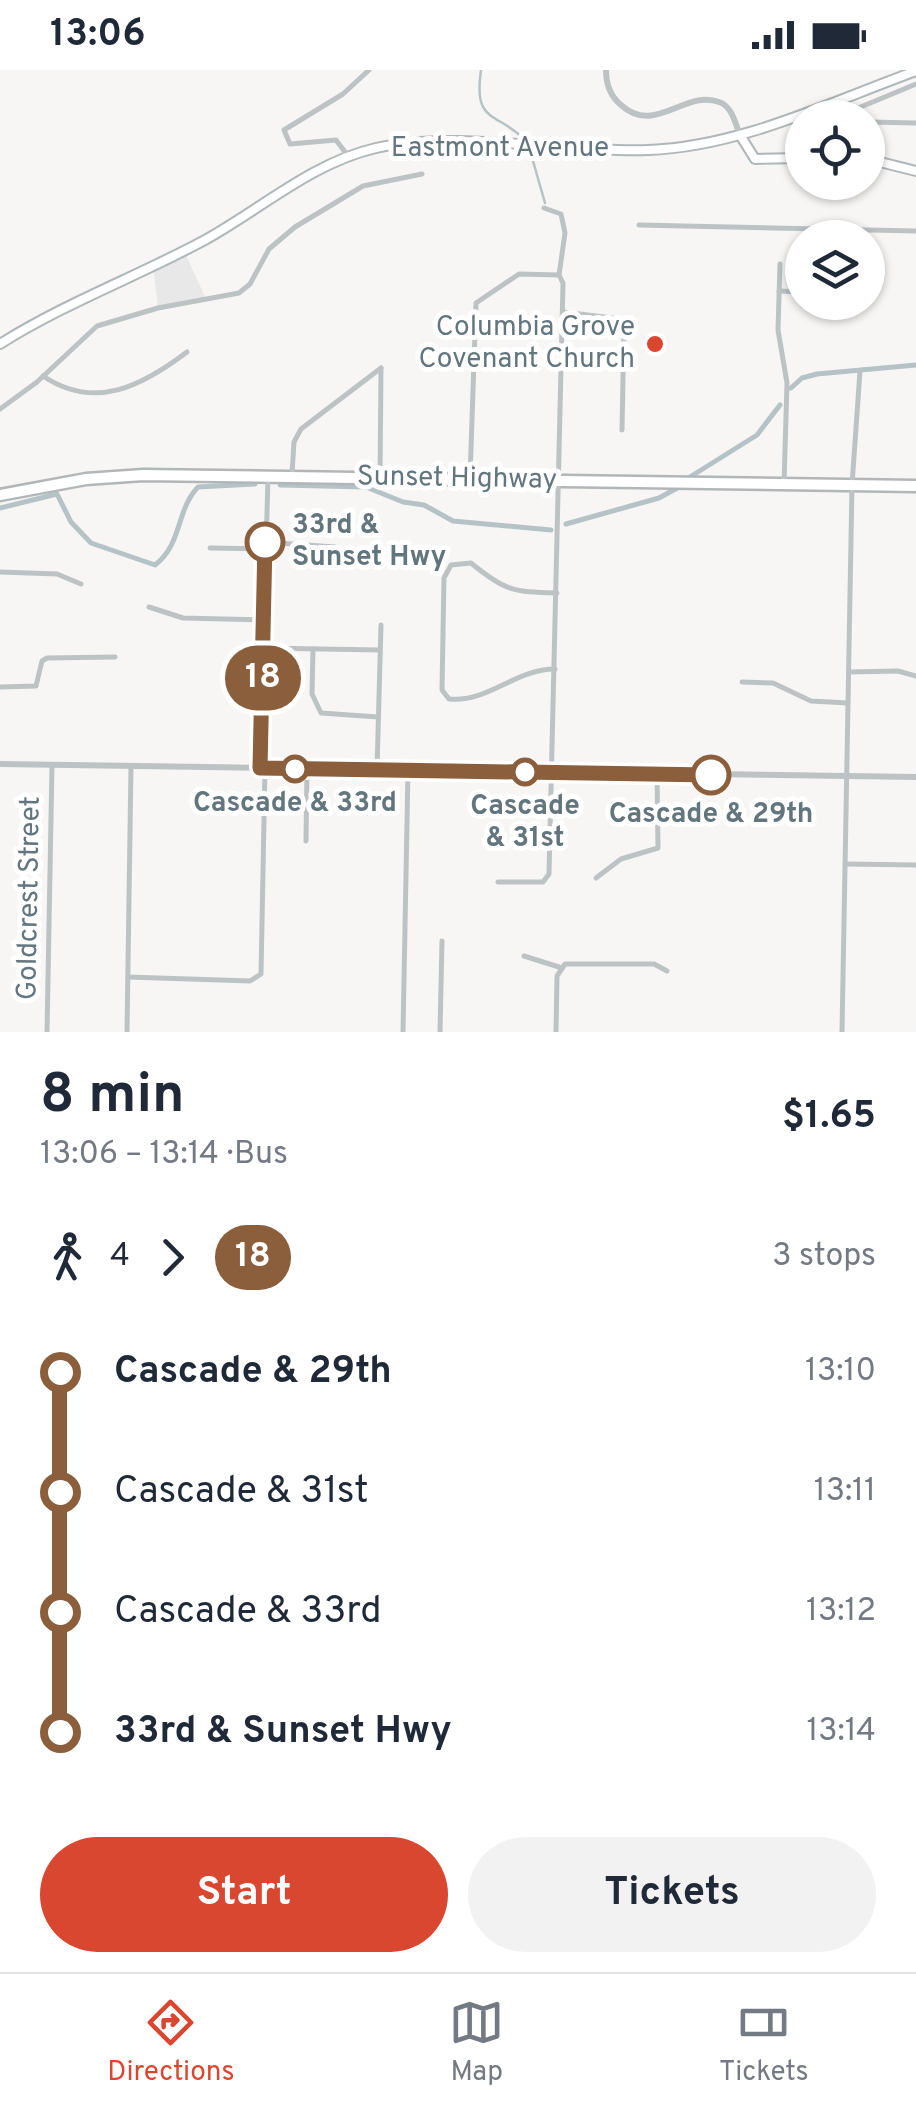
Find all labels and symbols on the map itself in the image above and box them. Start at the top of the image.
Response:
street label: Eastmont Avenue [391,131,609,167]
place label: Columbia Grove Covenant Church [418,310,635,378]
marker: Columbia Grove Covenant Church [644,333,666,355]
street label: Sunset Highway [356,459,558,499]
place label: 33rd & Sunset Hwy [292,508,446,576]
marker: 33rd & Sunset Hwy [246,523,284,561]
line badge: 18 [218,646,308,710]
marker: Cascade & 33rd [282,756,308,782]
marker: Cascade & 29th [692,756,730,794]
marker: Cascade & 31st [512,759,538,785]
place label: Cascade & 33rd [193,786,397,822]
place label: Cascade & 31st [470,789,580,857]
street label: Goldcrest Street [10,796,50,1000]
place label: Cascade & 29th [609,797,813,833]

